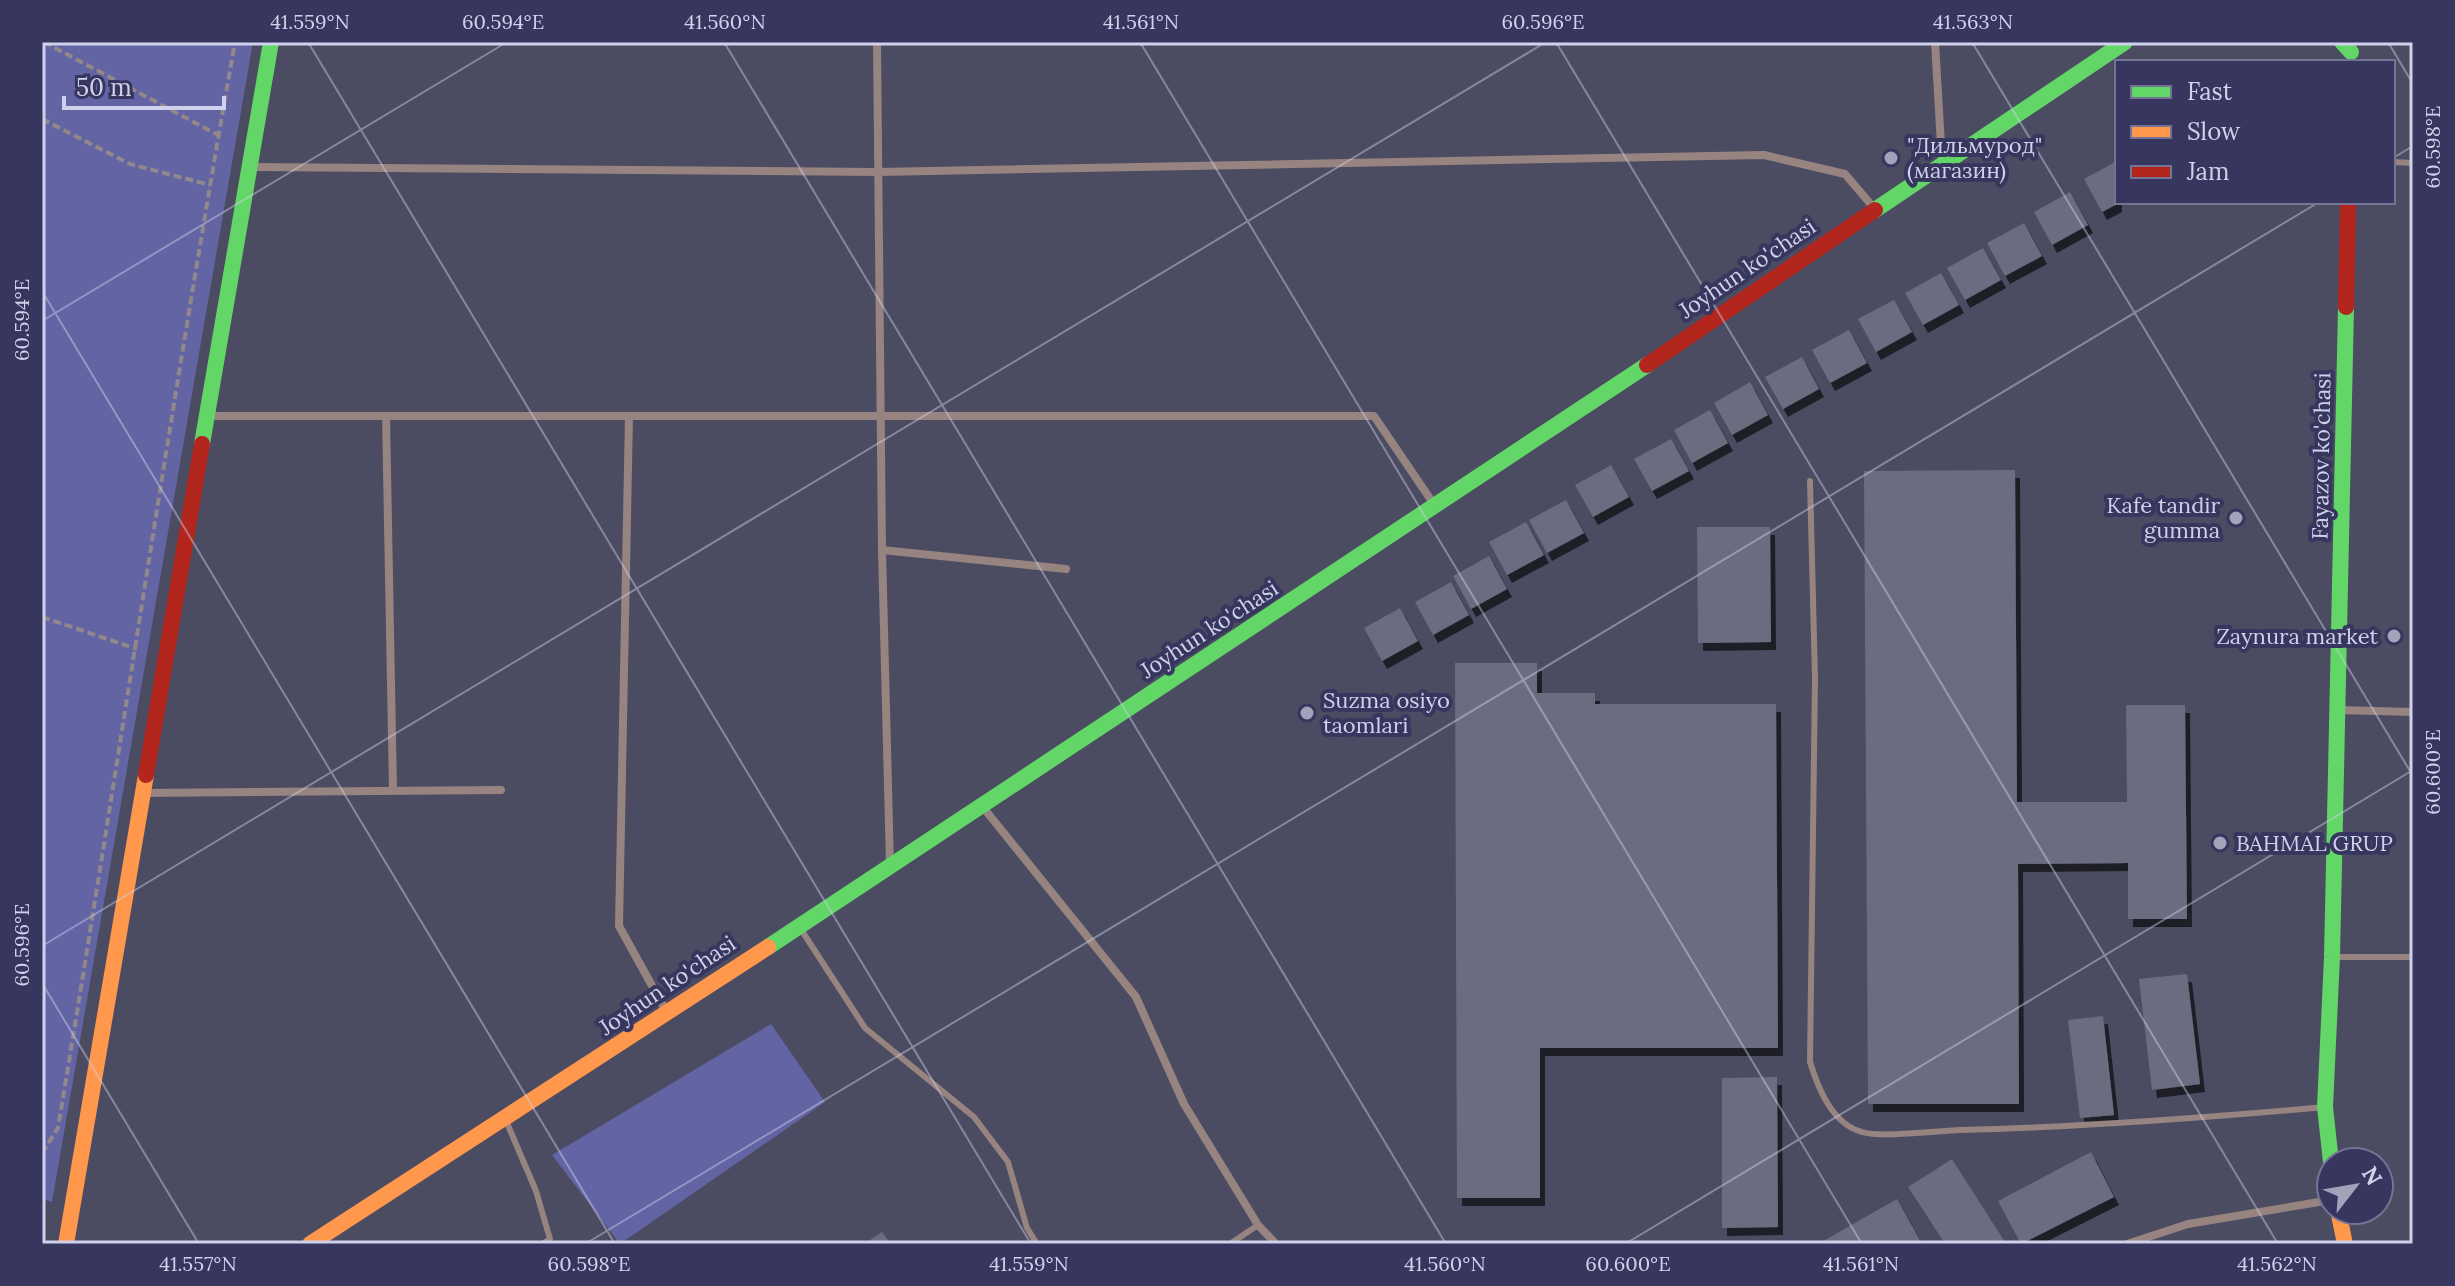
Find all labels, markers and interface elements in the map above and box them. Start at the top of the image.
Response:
text: 41.559°N [270,9,350,34]
text: 60.594°E [462,9,544,34]
text: 41.560°N [684,9,766,34]
text: 41.561°N [1103,9,1179,34]
text: 60.596°E [1501,9,1585,34]
text: 41.563°N [1933,9,2013,34]
scale bar [64,60,224,110]
legend [2115,60,2395,204]
text: 50 m [76,72,132,103]
text: Fast [2187,76,2233,107]
text: 60.598°E [2420,106,2445,188]
text: Slow [2187,116,2241,147]
place label: "Дильмурод" (магазин) [1907,131,2042,184]
marker: "Дильмурод" (магазин) [1882,149,1900,167]
text: Jam [2186,156,2229,187]
street label: Joyhun ko'chasi [1673,212,1821,325]
text: 60.594°E [9,279,34,361]
street label: Fayazov ko'chasi [2306,372,2336,540]
place label: Kafe tandir gumma [2107,491,2220,544]
marker: Kafe tandir gumma [2227,509,2245,527]
street label: Joyhun ko'chasi [1134,574,1283,685]
place label: Zaynura market [2216,622,2378,650]
marker: Zaynura market [2385,627,2403,645]
place label: Suzma osiyo taomlari [1323,686,1450,739]
marker: Suzma osiyo taomlari [1298,704,1316,722]
text: 60.600°E [2420,729,2445,815]
place label: BAHMAL GRUP [2236,829,2393,857]
marker: BAHMAL GRUP [2211,834,2229,852]
text: 60.596°E [9,903,34,987]
street label: Joyhun ko'chasi [593,929,741,1042]
north arrow [2315,1146,2395,1226]
text: N [2356,1161,2389,1190]
text: 41.557°N [159,1251,237,1276]
text: 60.598°E [548,1251,630,1276]
text: 41.559°N [989,1251,1069,1276]
text: 41.560°N [1404,1251,1486,1276]
text: 60.600°E [1585,1251,1671,1276]
text: 41.561°N [1823,1251,1899,1276]
text: 41.562°N [2237,1251,2317,1276]

